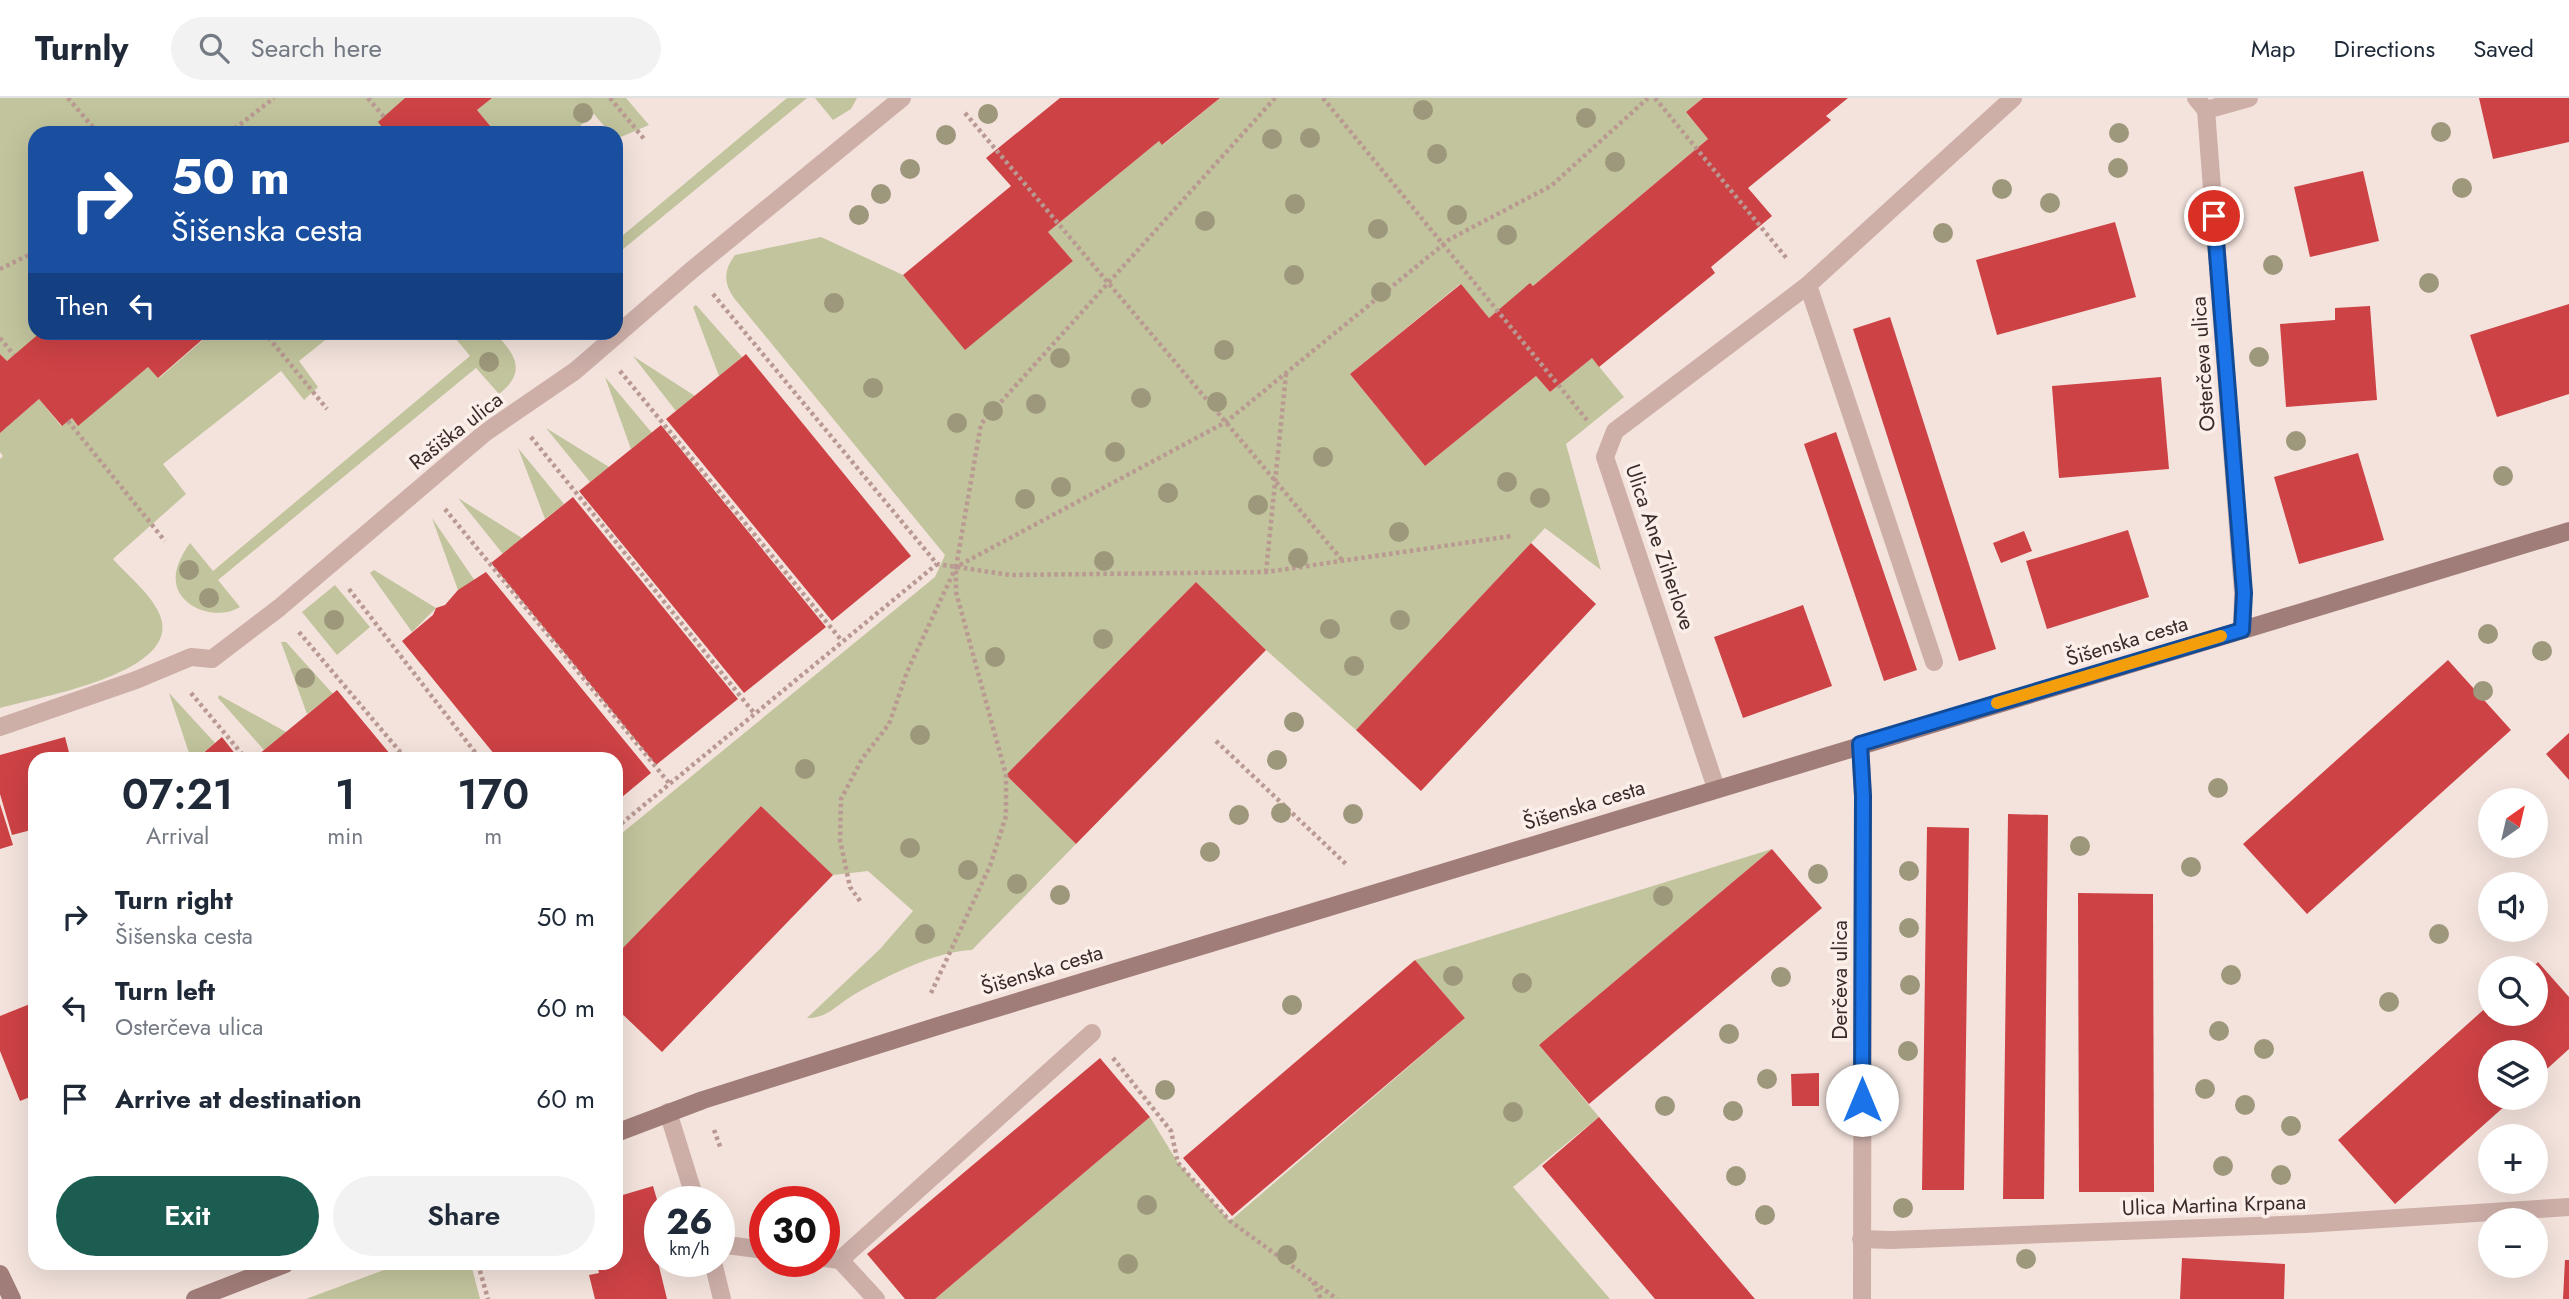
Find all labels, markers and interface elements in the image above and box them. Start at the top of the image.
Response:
search box [171,17,661,80]
text: Turnly [35,25,129,72]
icon: search [195,29,233,67]
text: Search here [251,29,382,67]
text: Map [2251,31,2296,66]
text: Directions [2334,31,2435,66]
text: Saved [2473,31,2534,66]
text: 50 m [171,142,290,212]
icon: right [56,154,147,245]
pin [2184,186,2244,246]
icon: arrive [2195,197,2233,235]
text: Šišenska cesta [171,207,363,253]
text: Then [56,287,109,325]
icon: left [123,287,161,325]
street label: Osterčeva ulica [2183,295,2223,433]
street label: Rašiška ulica [403,385,509,477]
street label: Ulica Ane Ziherlove [1618,460,1702,634]
street label: Šišenska cesta [2062,608,2192,674]
text: 07:21 [122,764,233,825]
text: 1 [335,764,356,825]
text: 170 [457,764,529,825]
street label: Šišenska cesta [1519,772,1649,838]
north arrow [2478,788,2548,858]
map controls [2478,788,2548,1278]
text: Arrival [146,819,209,853]
text: min [327,819,363,853]
text: m [484,819,502,853]
button: sound [2478,872,2548,942]
text: Turn right [115,881,233,919]
icon: right [56,898,94,936]
text: 50 m [537,898,595,936]
text: Šišenska cesta [115,919,253,953]
street label: Derčeva ulica [1825,920,1855,1040]
street label: Šišenska cesta [977,937,1107,1003]
button: search [2478,956,2548,1026]
text: Turn left [115,972,215,1010]
icon: left [56,989,94,1027]
text: 60 m [536,989,595,1027]
text: Osterčeva ulica [115,1010,263,1044]
button: layers [2478,1040,2548,1110]
position arrow [1825,1063,1899,1137]
icon: arrive [56,1080,94,1118]
text: Arrive at destination [115,1080,362,1118]
text: 60 m [536,1080,595,1118]
button: + [2478,1124,2548,1194]
button: Exit [56,1176,319,1256]
button: Share [333,1176,595,1256]
speed limit sign: 30 [749,1186,840,1277]
street label: Ulica Martina Krpana [2121,1187,2307,1223]
text: 26 [666,1197,713,1247]
button: − [2478,1208,2548,1278]
text: km/h [669,1236,710,1262]

